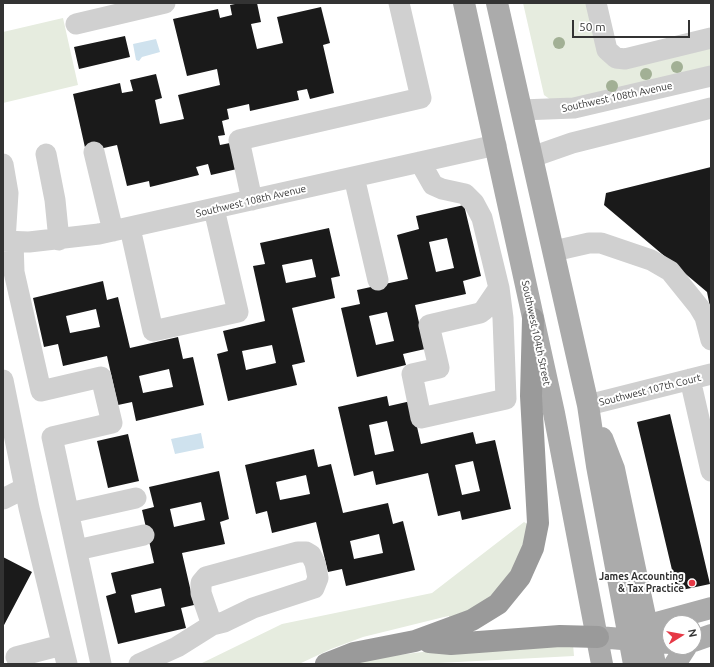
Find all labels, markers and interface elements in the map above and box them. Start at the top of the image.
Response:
scale bar [574,12,692,38]
text: 50 m [579,20,606,33]
street label: Southwest 108th Avenue [561,79,673,115]
street label: Southwest 108th Avenue [195,182,307,220]
street label: Southwest 104th Street [519,279,553,387]
street label: Southwest 107th Court [598,372,702,408]
place label: James Accounting & Tax Practice [599,571,684,594]
marker: James Accounting & Tax Practice [687,578,697,588]
north arrow [662,615,702,655]
text: N [686,628,699,638]

